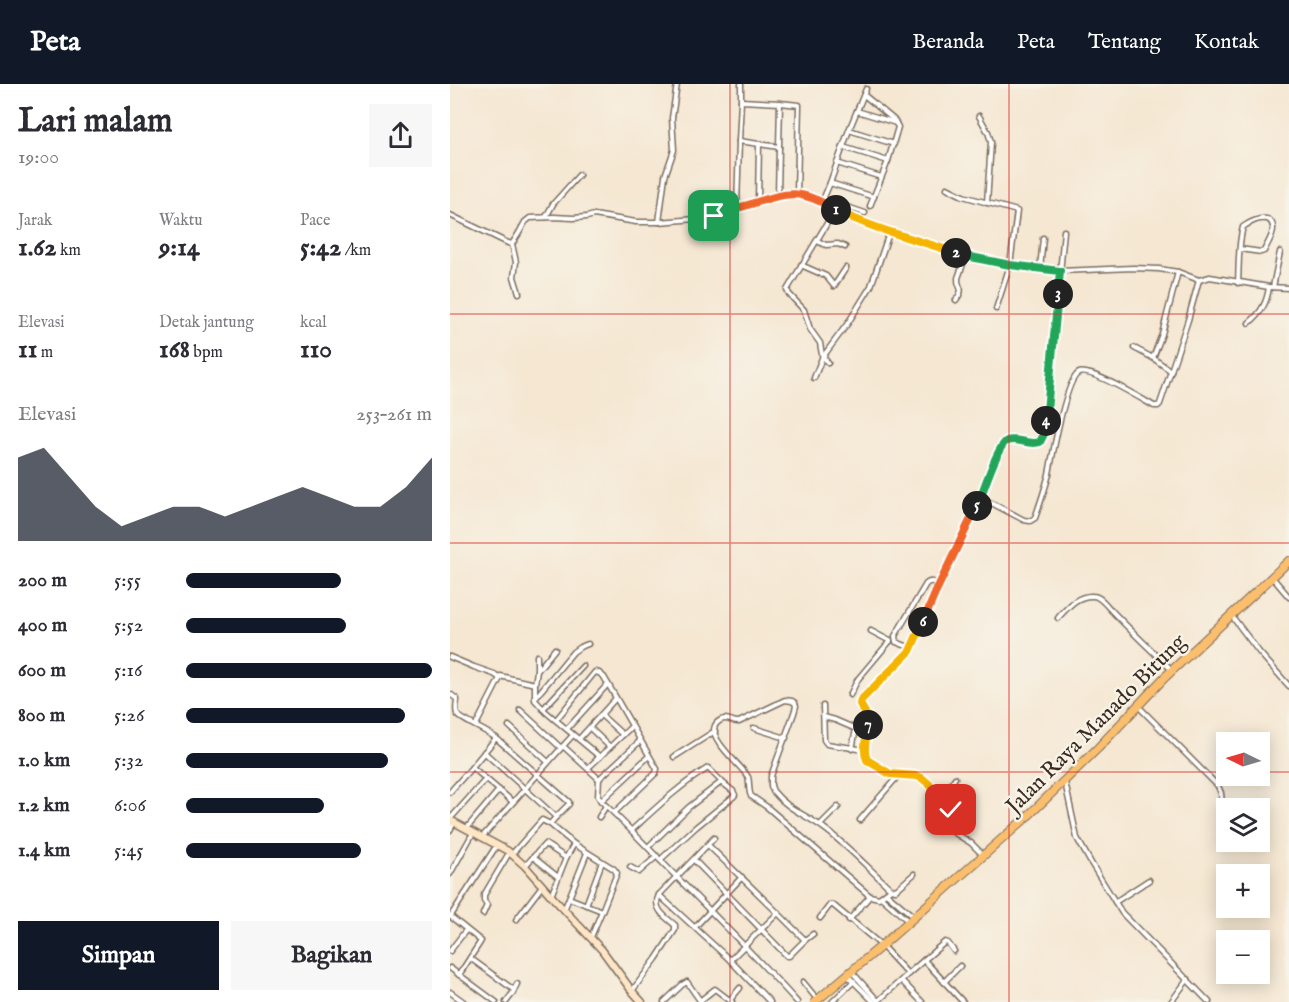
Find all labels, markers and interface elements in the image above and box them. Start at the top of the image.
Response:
text: Peta [30,25,80,60]
text: Beranda [912,29,984,56]
text: Peta [1017,29,1055,56]
text: Tentang [1088,29,1161,56]
text: Kontak [1194,29,1259,56]
text: Lari malam [18,101,172,143]
button: share [369,104,432,167]
text: 19:00 [18,145,59,170]
pin [688,190,739,241]
pin: 1 [821,195,851,225]
icon: arrive [697,199,730,232]
text: 1 [833,200,839,220]
text: Jarak [18,211,52,231]
text: Waktu [159,211,203,231]
text: Pace [300,211,330,231]
text: 1.62 [18,231,56,264]
text: 9:14 [159,231,200,264]
text: 5:42 [300,231,341,264]
pin: 2 [941,238,971,268]
text: km [56,241,81,261]
text: /km [341,241,371,261]
text: 2 [952,243,960,263]
pin: 3 [1043,279,1073,309]
text: 3 [1055,284,1061,304]
text: Elevasi [18,313,65,333]
text: Detak jantung [159,313,254,333]
text: kcal [300,313,327,333]
text: 11 [18,333,37,366]
text: 168 [159,333,190,366]
text: 110 [300,333,332,366]
text: m [37,343,53,363]
text: bpm [190,343,223,363]
text: Elevasi [18,402,76,427]
text: 253–261 m [356,402,432,427]
pin: 4 [1031,406,1061,436]
text: 4 [1042,411,1050,431]
pin: 5 [962,491,992,521]
text: 5 [974,496,980,516]
text: 200 m [18,568,67,593]
text: 5:55 [114,568,141,593]
pin: 6 [908,607,938,637]
text: 6 [920,612,926,632]
text: 400 m [18,613,67,638]
text: 5:52 [114,613,143,638]
street label: Jalan Raya Manado Bitung [998,628,1193,823]
text: 600 m [18,658,66,683]
text: 5:16 [114,658,142,683]
text: 800 m [18,703,65,728]
text: 5:26 [114,703,144,728]
pin: 7 [853,710,883,740]
text: 7 [864,715,872,735]
north arrow [1216,732,1270,786]
map controls [1216,732,1270,984]
text: 1.0 km [18,748,70,773]
text: 5:32 [114,748,143,773]
pin [925,784,976,835]
text: 1.2 km [18,793,70,818]
text: 6:06 [114,793,146,818]
icon: check [934,793,967,826]
button: layers [1216,798,1270,852]
text: 1.4 km [18,838,70,863]
text: 5:45 [114,838,144,863]
button: + [1216,864,1270,918]
button: Simpan [18,921,219,990]
button: Bagikan [231,921,432,990]
button: − [1216,930,1270,984]

